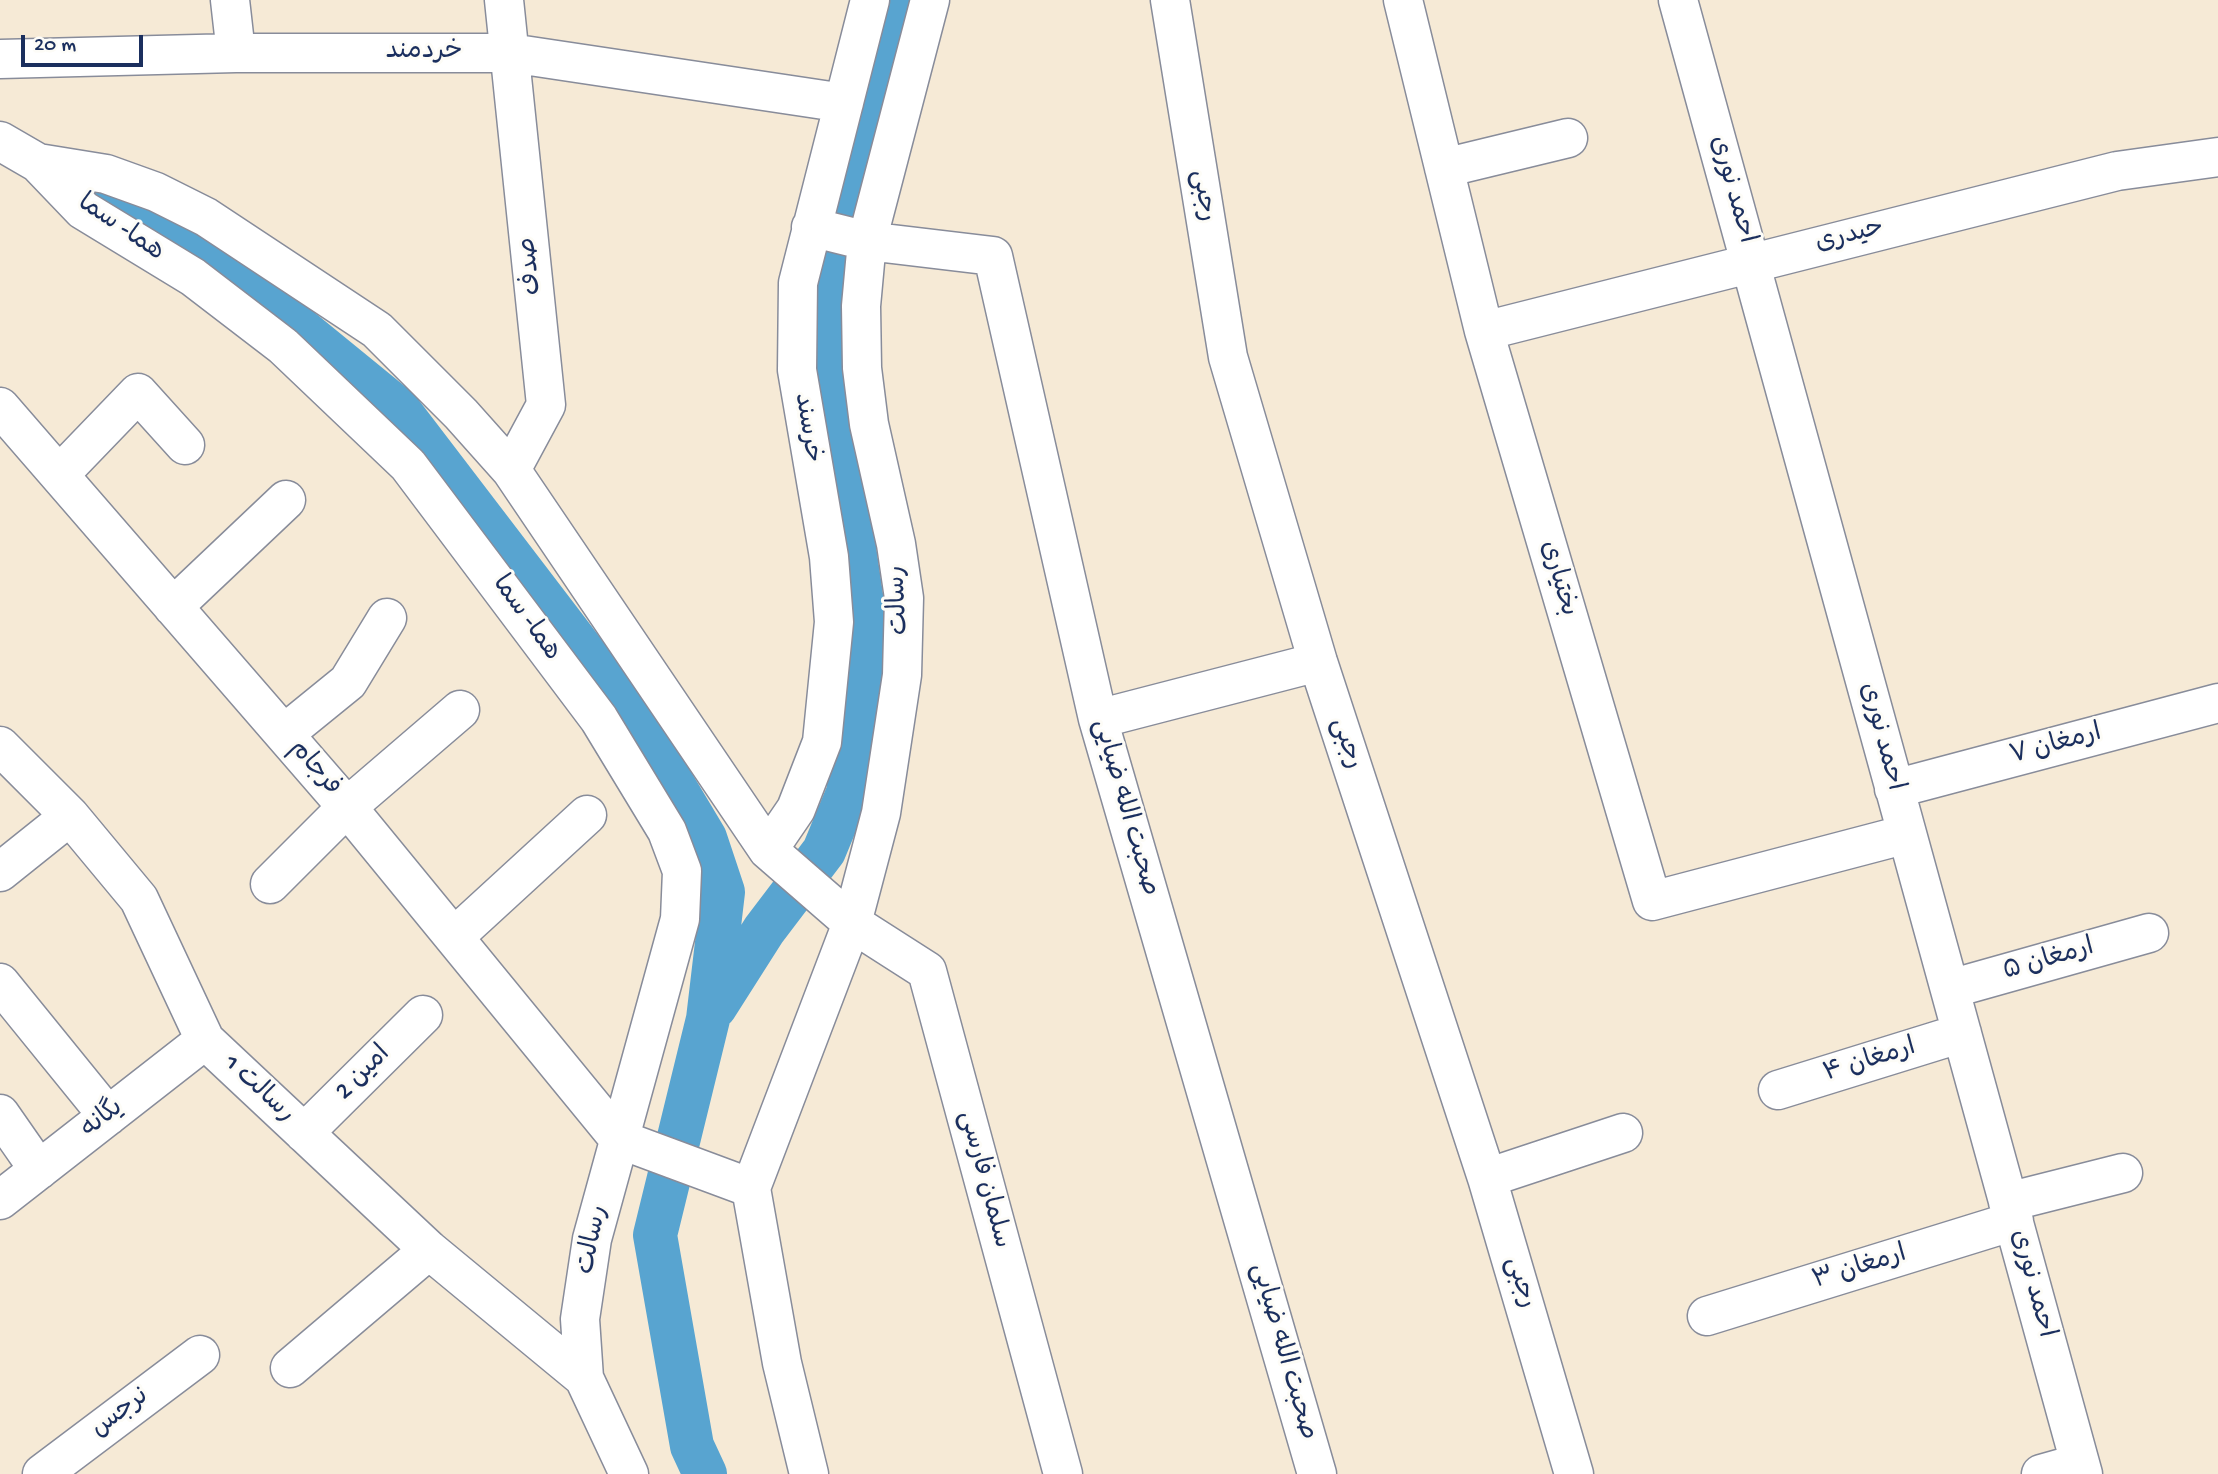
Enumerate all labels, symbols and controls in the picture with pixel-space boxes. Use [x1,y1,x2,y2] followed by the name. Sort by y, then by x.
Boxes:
[24,21,147,65] scale bar
[34,34,76,59] text: 20 m
[386,37,462,69] street label: خردمند
[1701,133,1761,247] street label: احمد نوری
[1183,168,1221,224] street label: رجبی
[71,189,169,269] street label: هما- سما
[1813,213,1887,261] street label: حیدری
[513,235,551,297] street label: صدف
[785,391,827,465] street label: خرسند
[1531,538,1583,620] street label: بختیاری
[883,564,917,636] street label: رسالت
[484,570,566,668] street label: هما- سما
[1851,680,1909,794] street label: احمد نوری
[1322,714,1368,774] street label: رجبی
[1084,716,1164,900] street label: صحبت الله ضیایی
[2007,719,2105,773] street label: ارمغان ۷
[281,735,347,803] street label: فرجام
[2000,933,2098,989] street label: ارمغان ۵
[1820,1033,1920,1091] street label: ارمغان ۴
[330,1040,398,1108] street label: امین 2
[216,1049,300,1131] street label: رسالت 1
[75,1094,131,1146] street label: یگانه
[950,1108,1016,1252] street label: سلمان فارسی
[571,1203,617,1277] street label: رسالت
[2002,1227,2060,1341] street label: احمد نوری
[1809,1240,1911,1298] street label: ارمغان ۳
[1496,1254,1542,1312] street label: رجبی
[1242,1260,1322,1444] street label: صحبت الله ضیایی
[86,1382,156,1446] street label: نرجس

